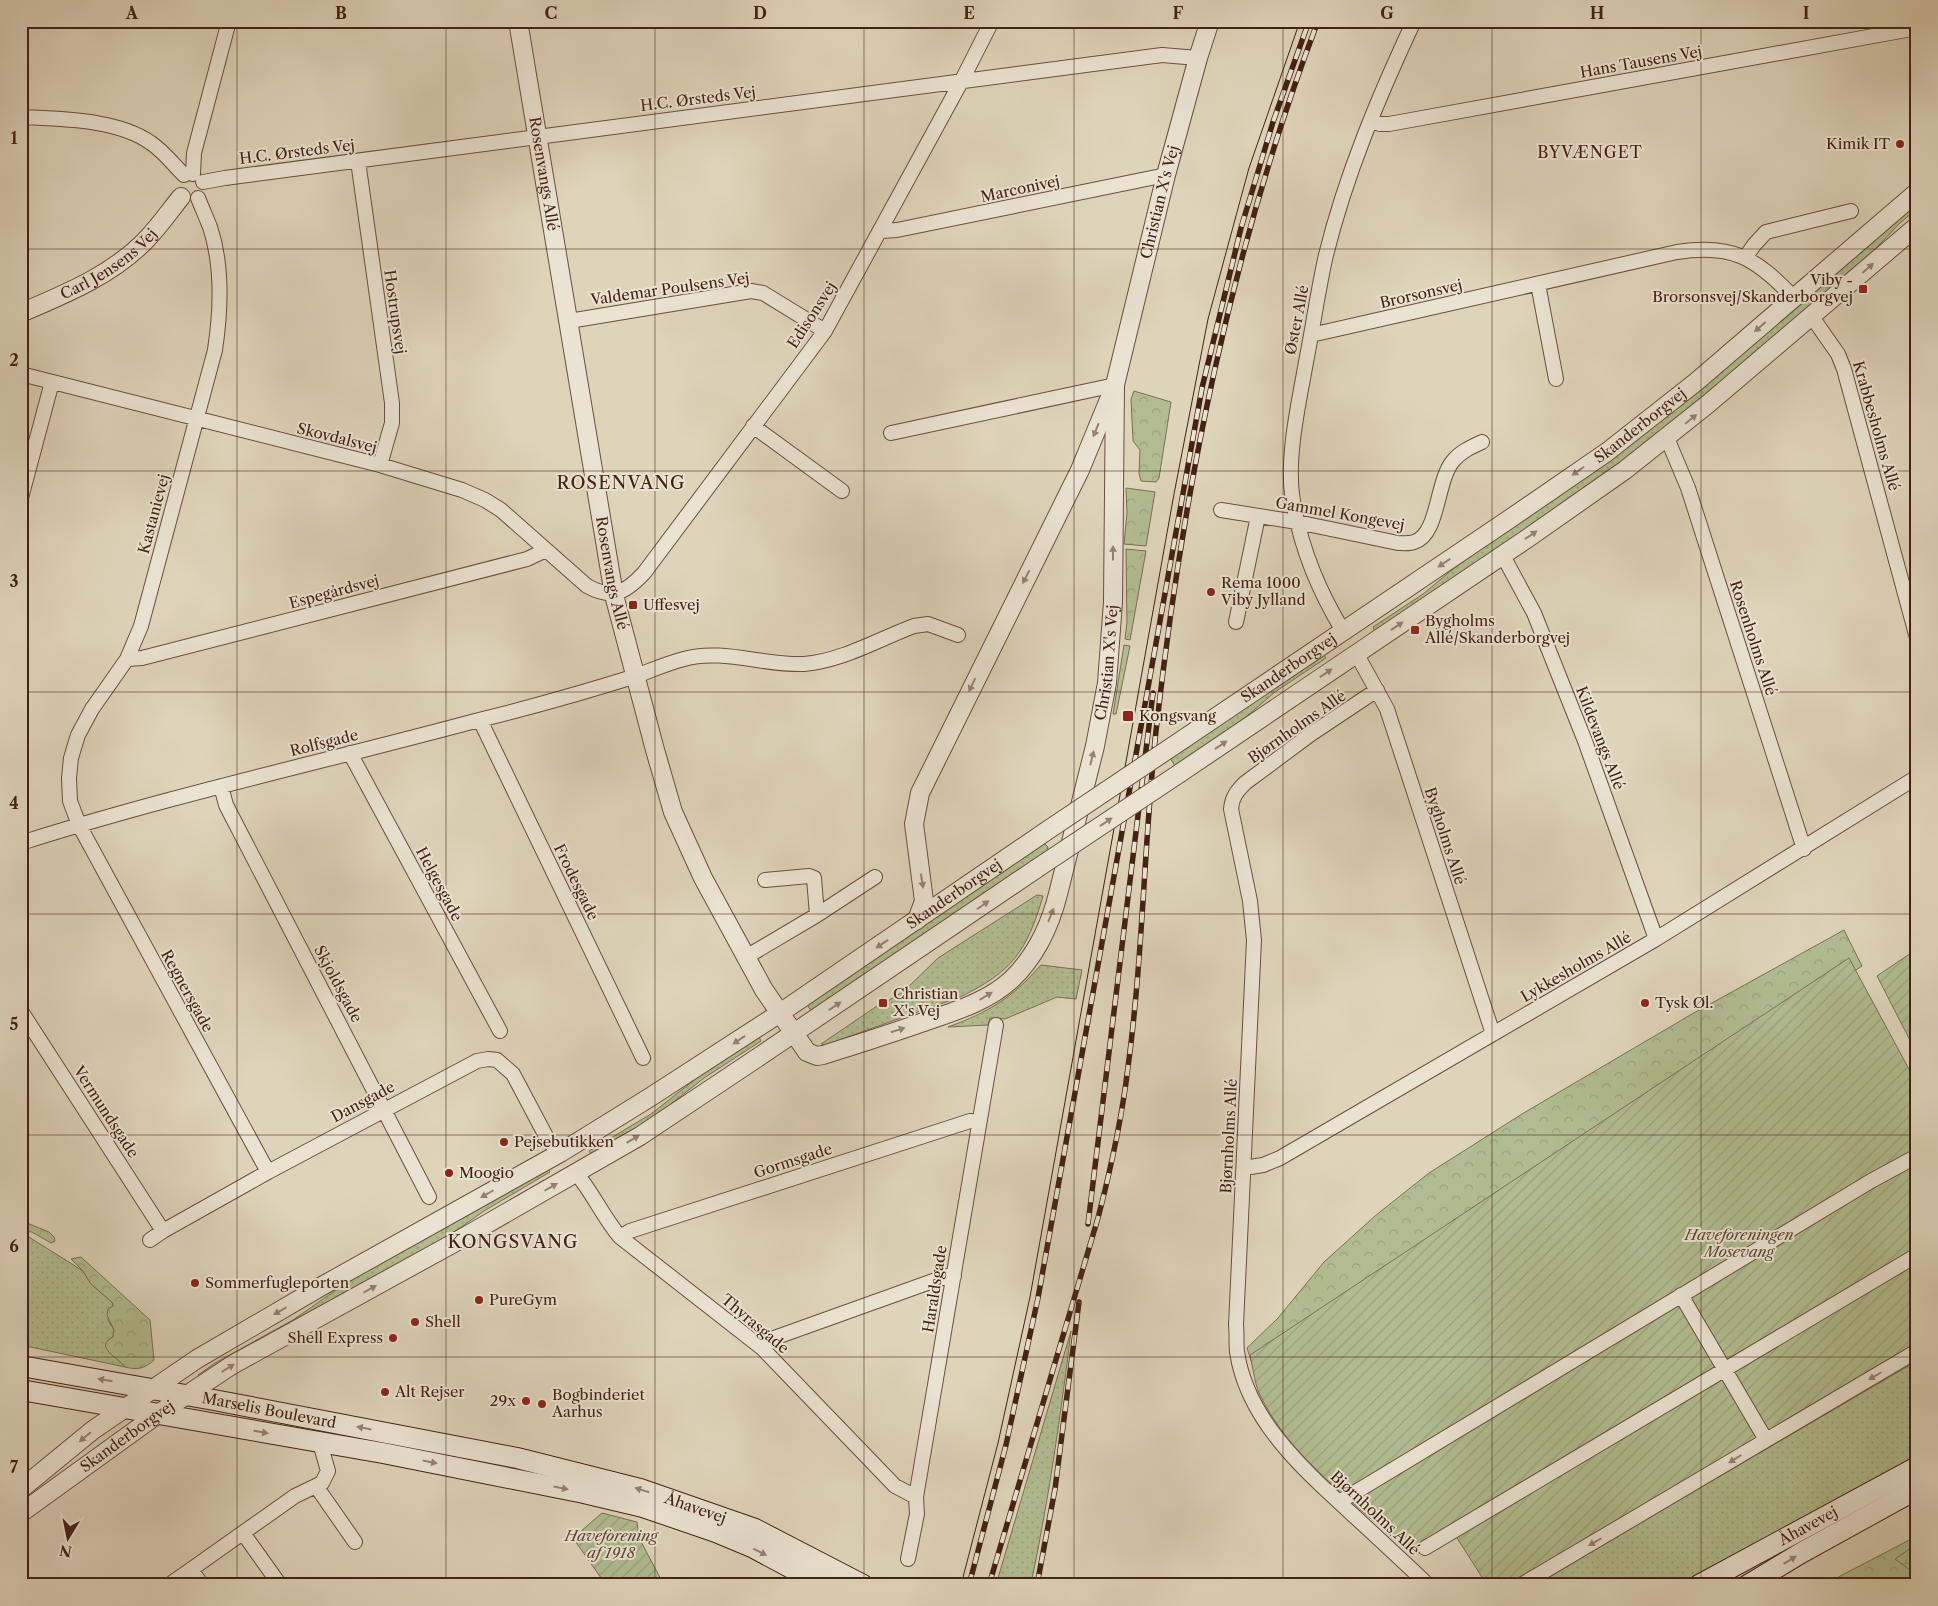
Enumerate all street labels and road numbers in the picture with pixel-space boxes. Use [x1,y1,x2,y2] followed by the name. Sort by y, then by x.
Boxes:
[1578,41,1703,82] street label: Hans Tausens Vej
[639,82,757,115] street label: H.C. Ørsteds Vej
[525,115,563,232] street label: Rosenvangs Allé
[238,135,356,168] street label: H.C. Ørsteds Vej
[1136,143,1183,261] street label: Christian X's Vej
[979,171,1061,206] street label: Marconivej
[57,224,161,303] street label: Carl Jensens Vej
[588,268,751,309] street label: Valdemar Poulsens Vej
[380,269,411,355] street label: Hostrupsvej
[1378,275,1464,312] street label: Brorsonsvej
[783,278,840,352] street label: Edisonsvej
[1280,284,1313,356] street label: Øster Allé
[1849,359,1904,493] street label: Krabbesholms Allé
[1590,384,1690,467] street label: Skanderborgvej
[295,418,379,457] street label: Skovdalsvej
[134,472,173,556] street label: Kastanievej
[1274,493,1406,534] street label: Gammel Kongevej
[592,515,633,632] street label: Rosenvangs Allé
[287,570,381,613] street label: Espegårdsvej
[1726,578,1781,698] street label: Rosenholms Allé
[1090,604,1122,722] street label: Christian X's Vej
[1237,629,1340,707] street label: Skanderborgvej
[1572,683,1629,792] street label: Kildevangs Allé
[1244,686,1349,767] street label: Bjørnholms Allé
[288,725,360,760] street label: Rolfsgade
[1421,785,1470,887] street label: Bygholms Allé
[550,841,603,923] street label: Frodesgade
[412,843,467,924] street label: Helgesgade
[902,854,1005,933] street label: Skanderborgvej
[1517,927,1634,1006] street label: Lykkesholms Allé
[310,942,367,1026] street label: Skjoldsgade
[157,946,218,1035] street label: Regnersgade
[69,1061,143,1161] street label: Vermundsgade
[328,1077,398,1126] street label: Dansgade
[1216,1078,1241,1194] street label: Bjørnholms Allé
[751,1139,834,1182] street label: Gormsgade
[918,1244,951,1334] street label: Haraldsgade
[718,1290,793,1357] street label: Thyrasgade
[201,1388,338,1432] street label: Marselis Boulevard
[76,1396,178,1476] street label: Skanderborgvej
[1327,1466,1424,1559] street label: Bjørnholms Allé
[661,1488,729,1527] street label: Åhavevej
[1774,1502,1841,1550] street label: Åhavevej

